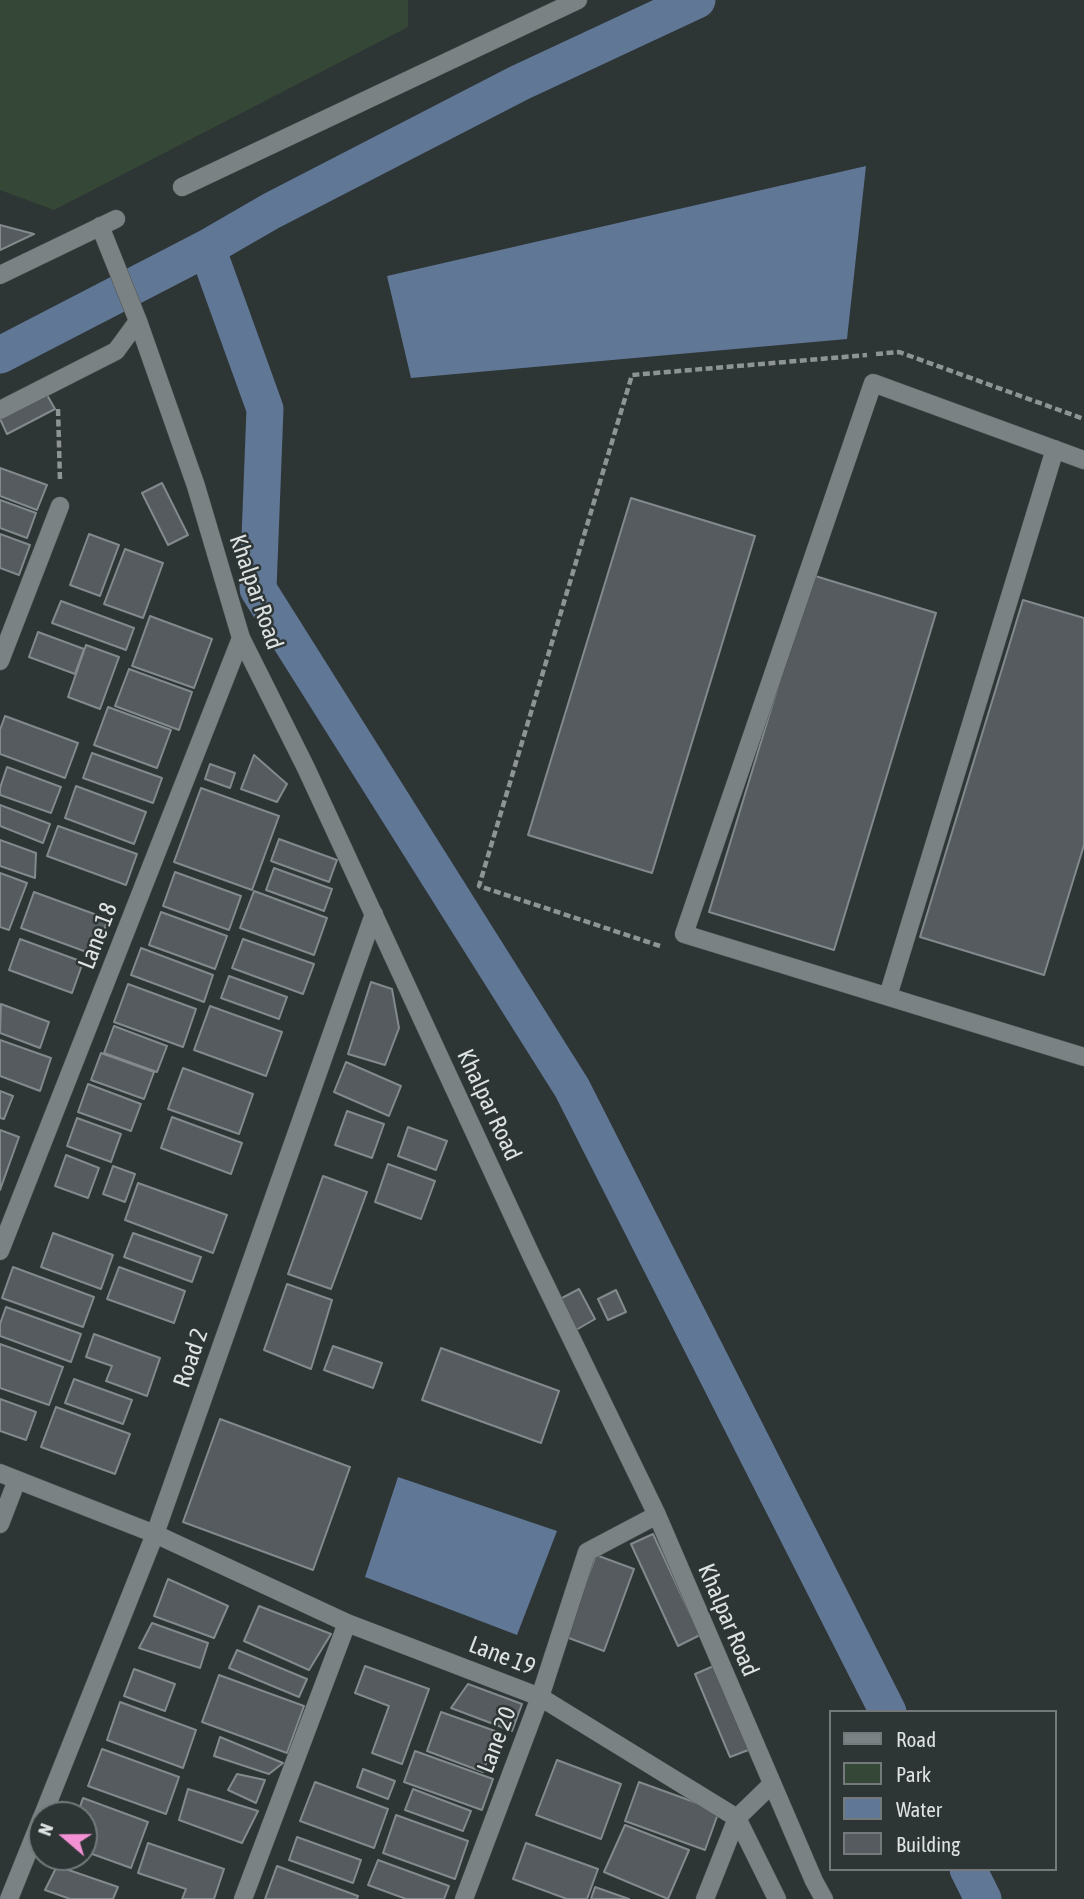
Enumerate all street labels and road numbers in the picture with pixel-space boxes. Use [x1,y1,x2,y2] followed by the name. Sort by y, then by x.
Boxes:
[223,531,289,653] street label: Khalpar Road
[72,899,124,973] street label: Lane 18
[451,1045,527,1165] street label: Khalpar Road
[168,1325,214,1391] street label: Road 2
[691,1559,765,1681] street label: Khalpar Road
[465,1630,539,1682] street label: Lane 19
[471,1703,523,1777] street label: Lane 20

